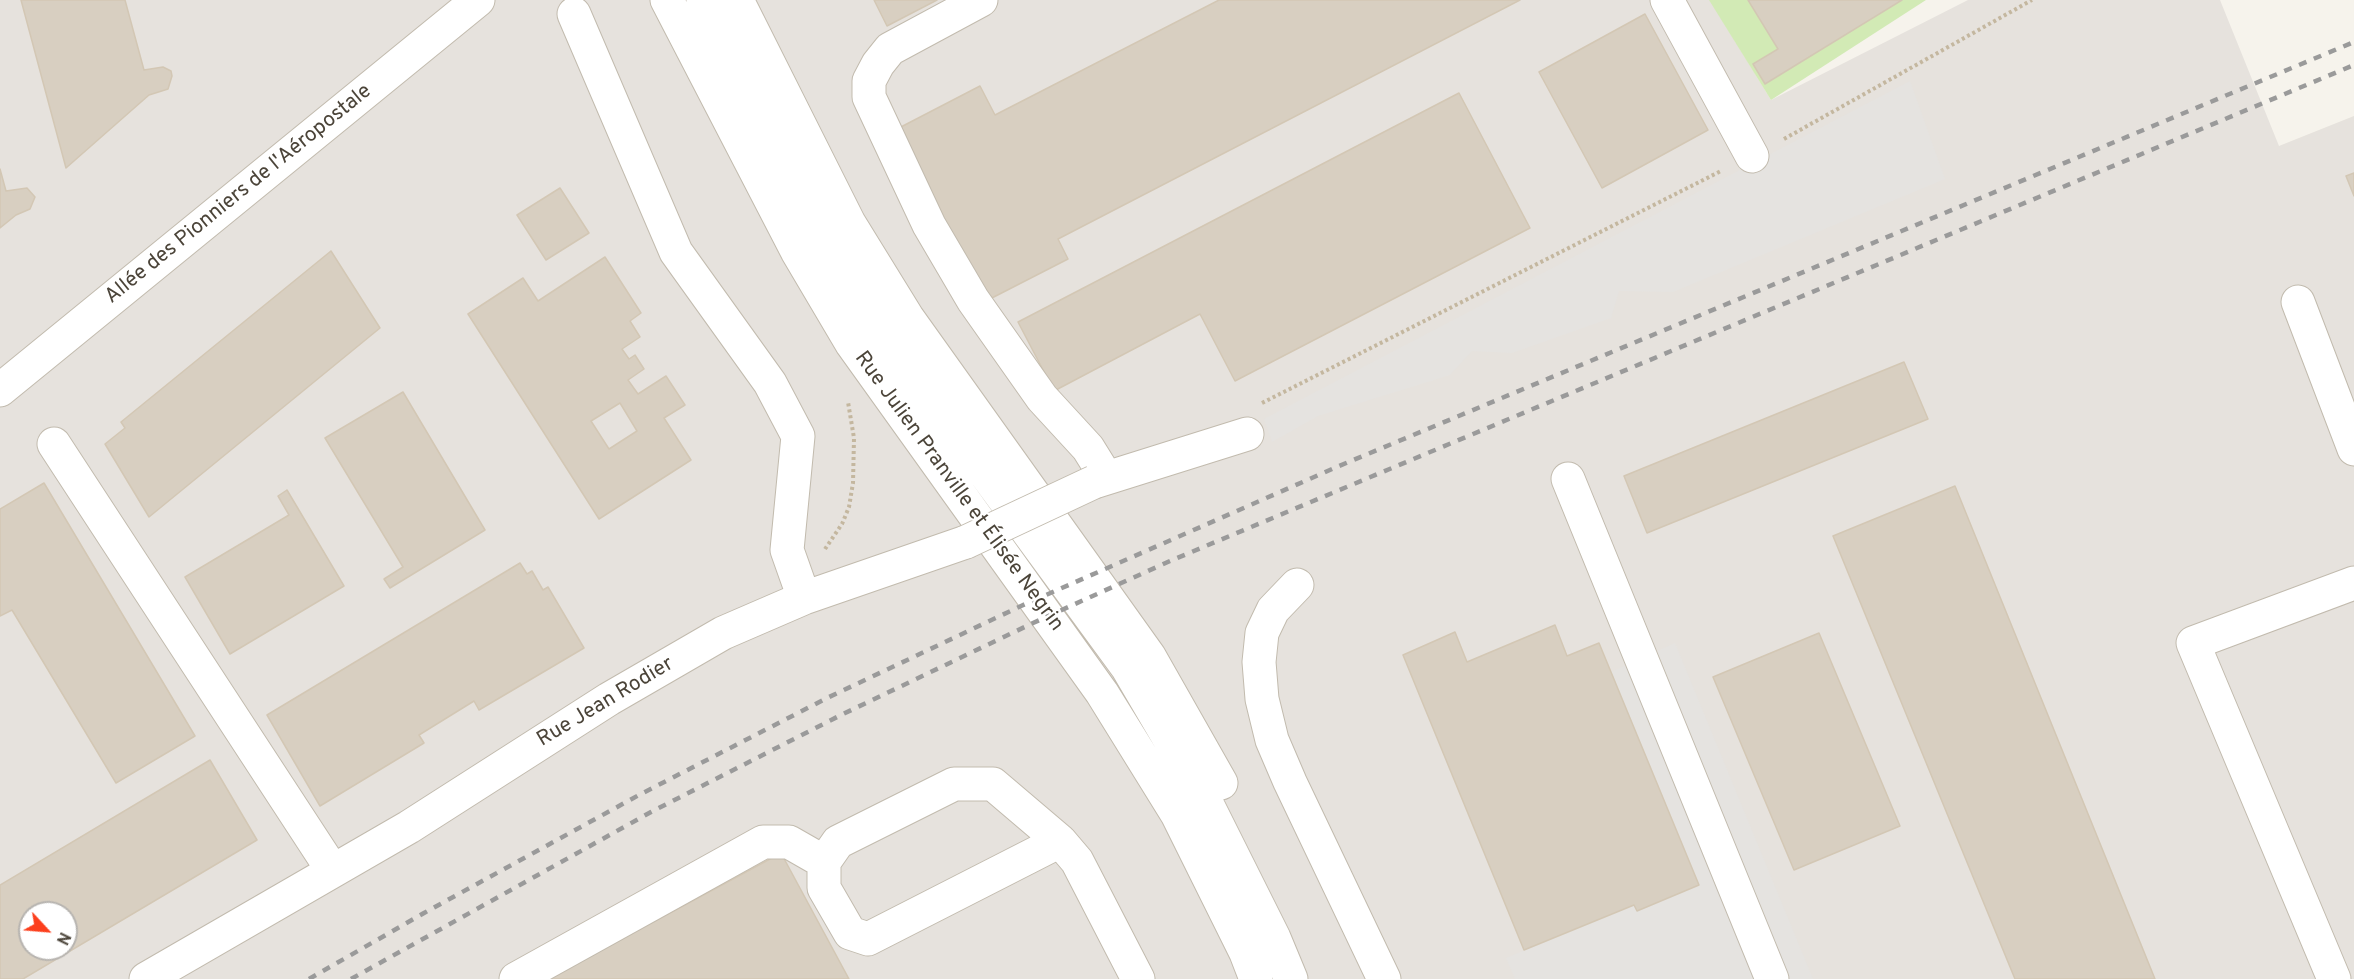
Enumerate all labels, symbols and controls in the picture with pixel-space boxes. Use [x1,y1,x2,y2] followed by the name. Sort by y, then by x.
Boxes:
[101,80,377,310] street label: Allée des Pionniers de l'Aéropostale
[848,347,1068,637] street label: Rue Julien Pranville et Élisée Negrin
[533,652,679,754] street label: Rue Jean Rodier
[18,901,78,961] north arrow
[51,928,74,948] text: N

